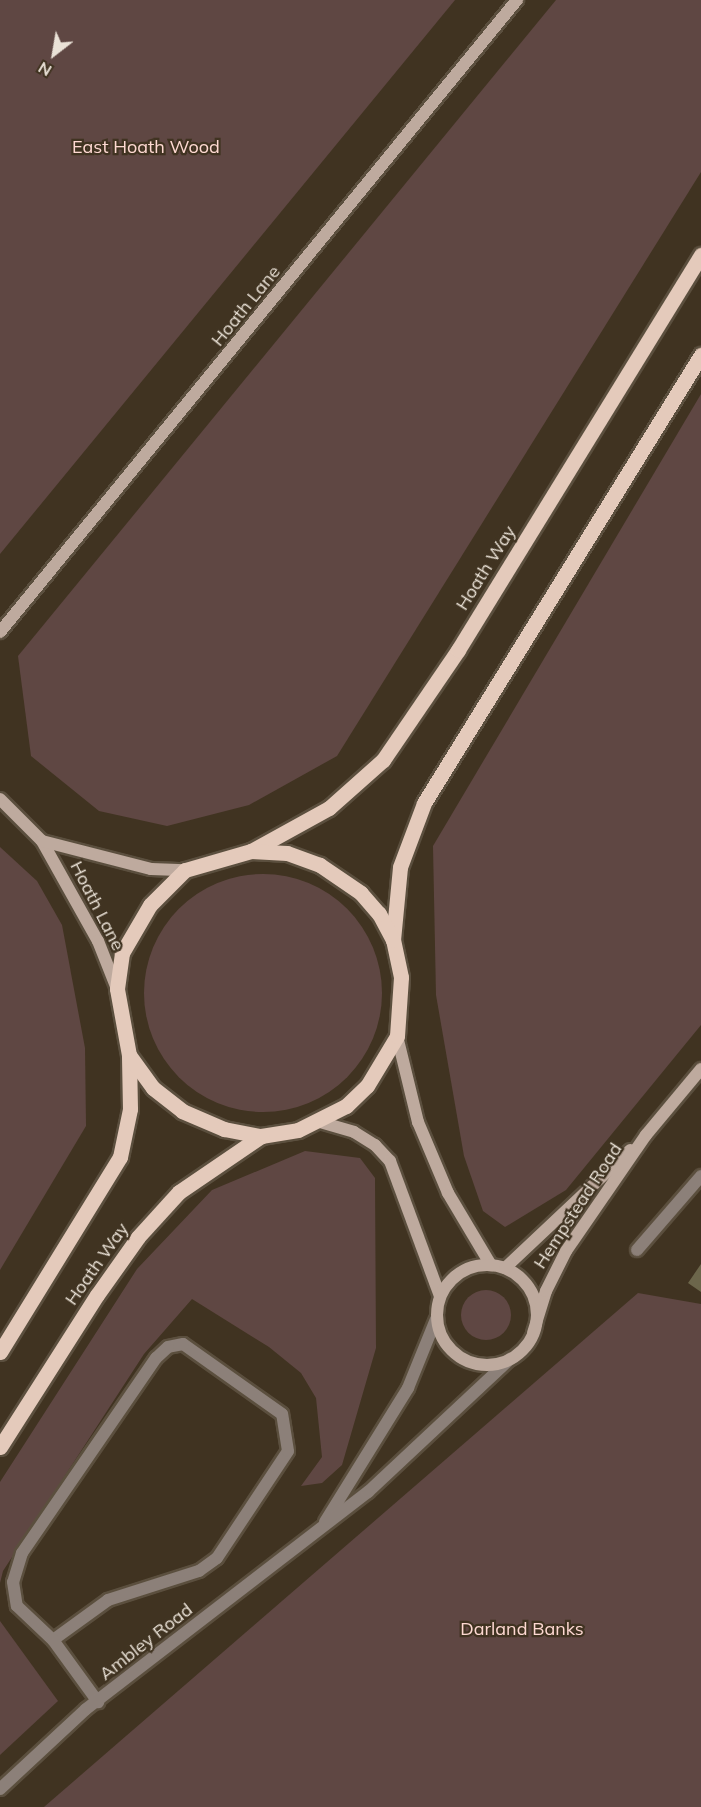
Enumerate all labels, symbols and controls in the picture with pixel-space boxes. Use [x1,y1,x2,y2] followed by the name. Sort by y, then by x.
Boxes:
[24,24,84,84] north arrow
[34,58,55,81] text: N
[72,136,220,158] park label: East Hoath Wood
[207,261,285,351] street label: Hoath Lane
[451,522,521,614] street label: Hoath Way
[65,858,129,954] street label: Hoath Lane
[529,1139,627,1273] street label: Hempstead Road
[61,1219,133,1309] street label: Hoath Way
[95,1599,197,1685] street label: Ambley Road
[460,1618,584,1640] park label: Darland Banks

